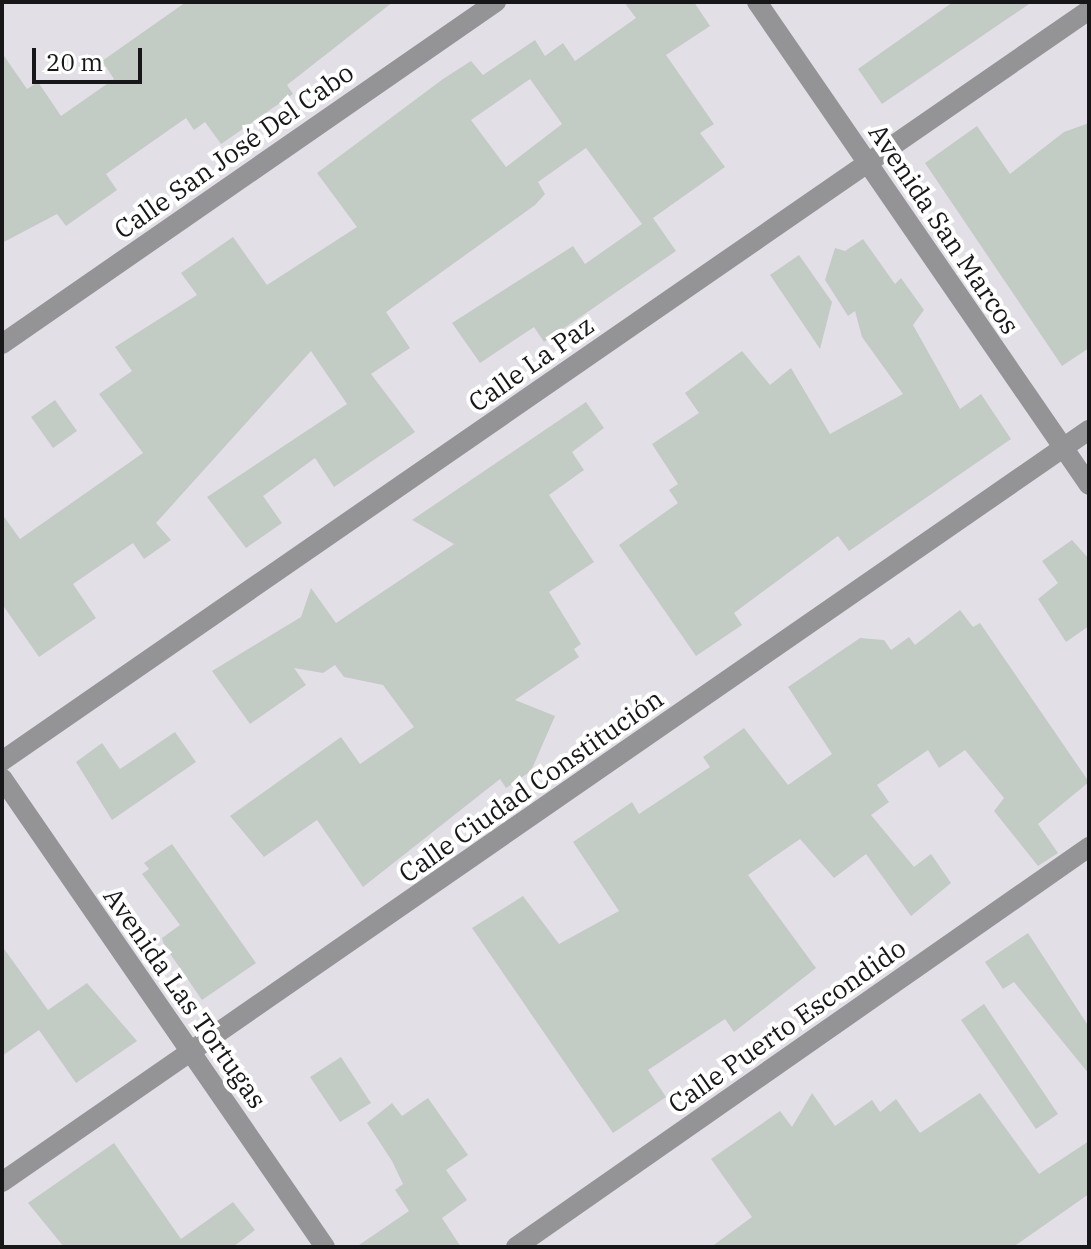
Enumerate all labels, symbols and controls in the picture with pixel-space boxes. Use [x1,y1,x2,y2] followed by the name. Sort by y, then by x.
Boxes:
[36,32,146,82] scale bar
[46,46,103,78] text: 20 m
[108,57,360,245] street label: Calle San José Del Cabo
[862,118,1026,340] street label: Avenida San Marcos
[463,310,599,418] street label: Calle La Paz
[393,683,669,889] street label: Calle Ciudad Constitución
[97,882,273,1114] street label: Avenida Las Tortugas
[662,932,912,1120] street label: Calle Puerto Escondido

